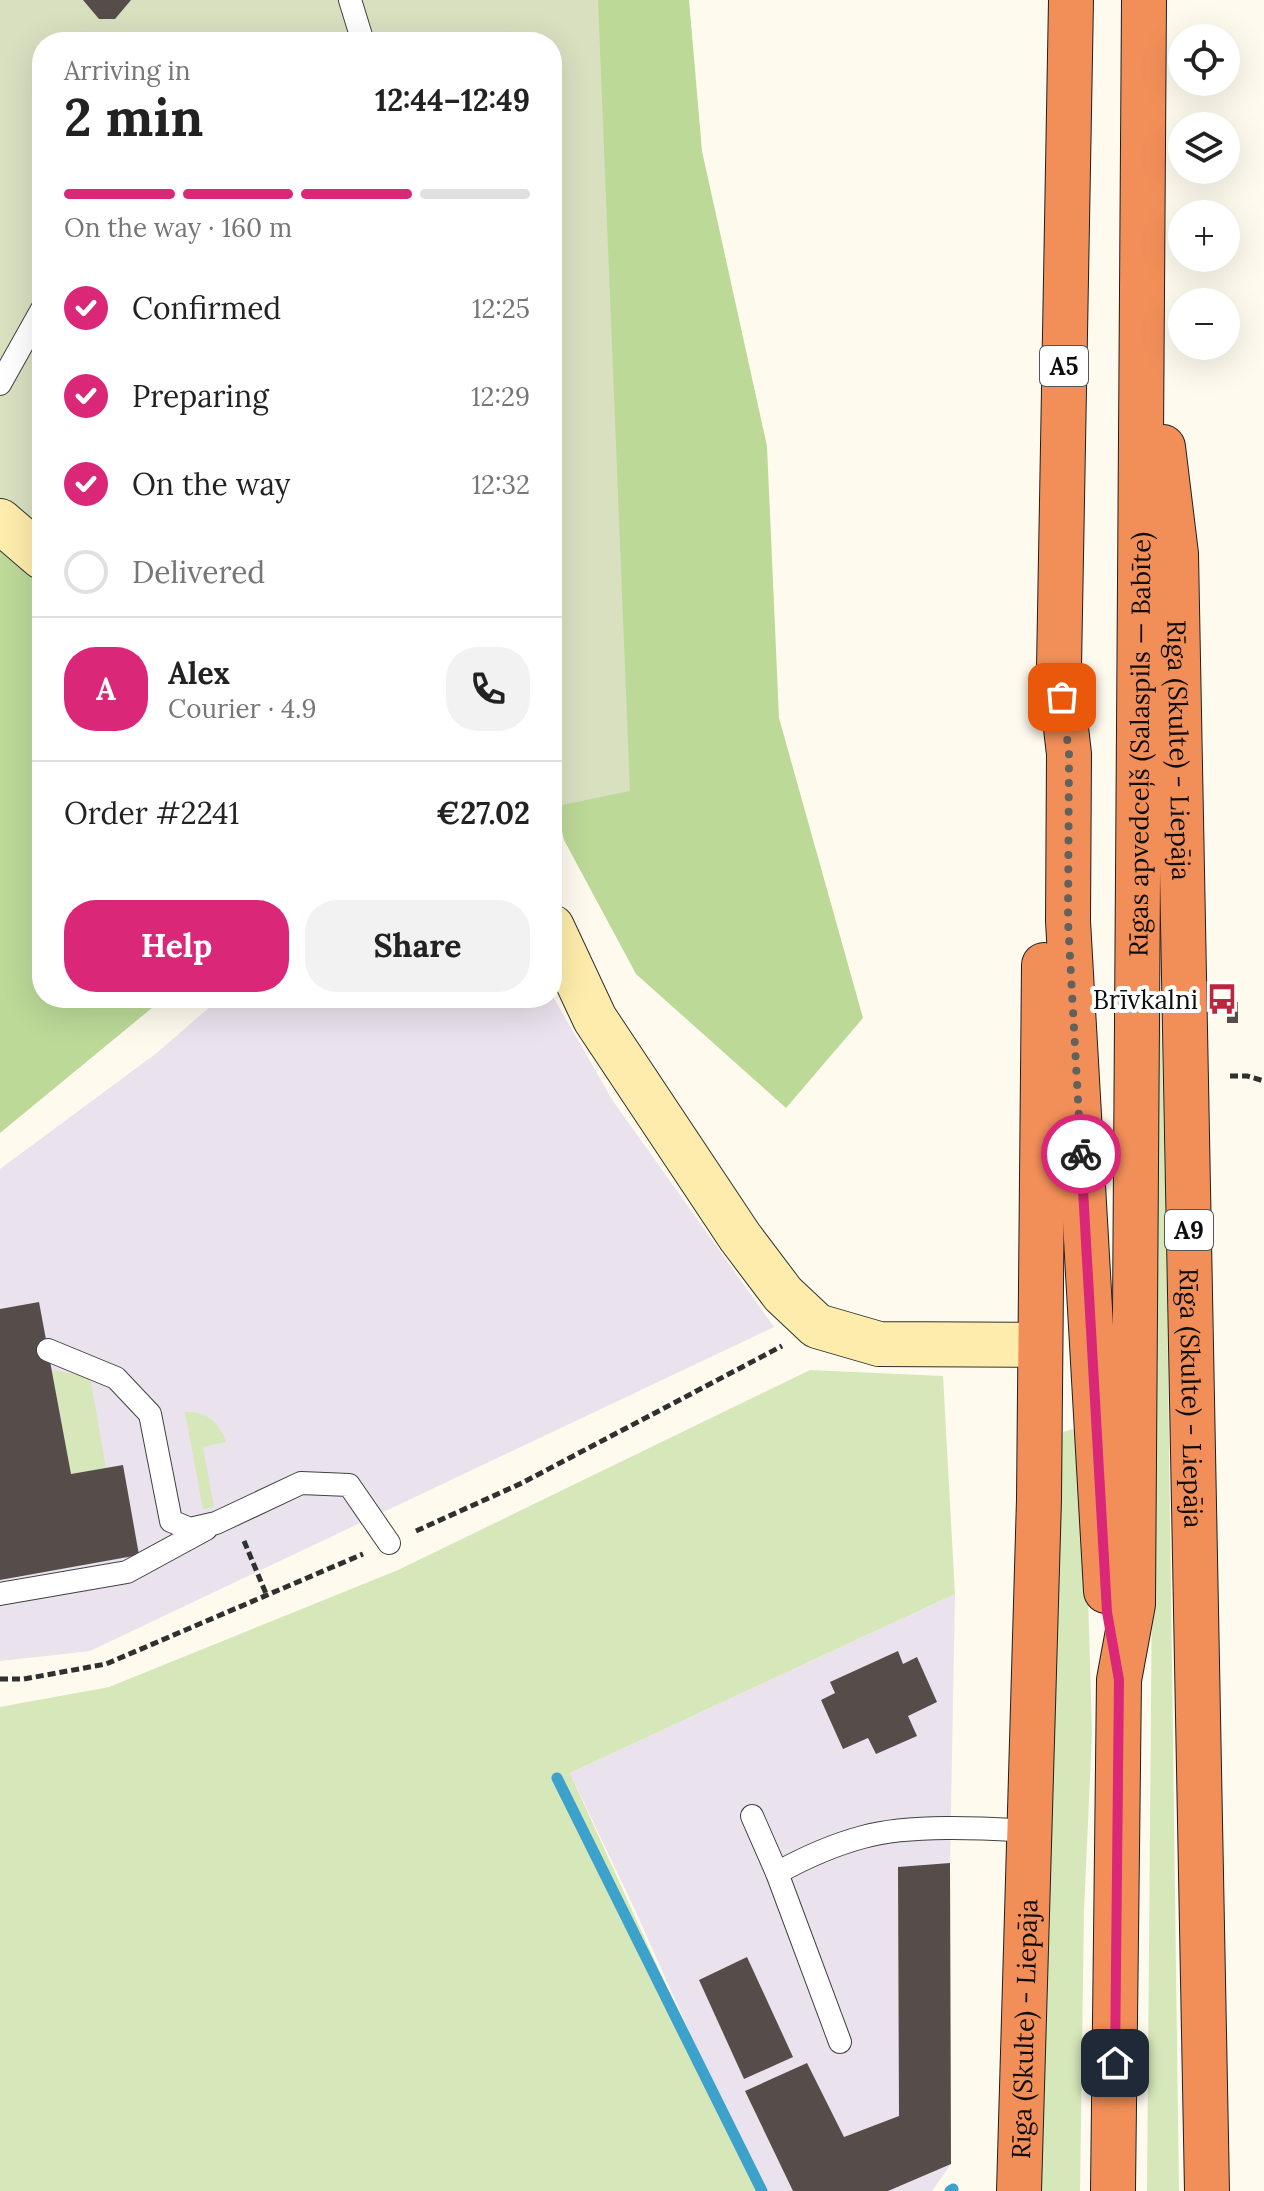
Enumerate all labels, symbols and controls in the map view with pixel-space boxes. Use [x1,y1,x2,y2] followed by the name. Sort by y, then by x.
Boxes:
[1168,24,1240,360] map controls
[1168,24,1240,96] button: locate
[64,54,191,87] text: Arriving in
[375,81,530,119] text: 12:44–12:49
[64,84,203,150] text: 2 min
[1168,112,1240,184] button: layers
[1168,200,1240,272] button: +
[64,211,292,244] text: On the way · 160 m
[64,286,108,330] icon: check
[1168,288,1240,360] button: −
[132,289,281,327] text: Confirmed
[472,292,530,325] text: 12:25
[1040,346,1088,386] road number: A5
[64,374,108,418] icon: check
[132,377,269,415] text: Preparing
[471,380,530,413] text: 12:29
[64,462,108,506] icon: check
[132,465,290,503] text: On the way
[472,468,530,501] text: 12:32
[1121,532,1158,957] street label: Rīgas apvedceļš (Salaspils — Babīte)
[132,553,265,591] text: Delivered
[1161,620,1199,881] street label: Rīga (Skulte) - Liepāja
[446,647,530,731] button: phone
[168,654,230,692] text: Alex
[1028,663,1096,731] pin
[96,670,116,708] text: A
[1040,675,1084,719] icon: bag
[168,692,317,725] text: Courier · 4.9
[64,794,239,832] text: Order #2241
[436,794,530,832] text: €27.02
[64,900,289,992] button: Help
[305,900,530,992] button: Share
[1205,982,1239,1016] bus stop icon: Brīvkalni
[1093,983,1198,1016] place label: Brīvkalni
[1041,1114,1121,1194] courier
[1059,1132,1103,1176] icon: bike
[1165,1210,1213,1250] road number: A9
[1173,1267,1211,1529] street label: Rīga (Skulte) - Liepāja
[1003,1898,1044,2160] street label: Rīga (Skulte) - Liepāja
[1081,2029,1149,2097] pin
[1093,2041,1137,2085] icon: home

